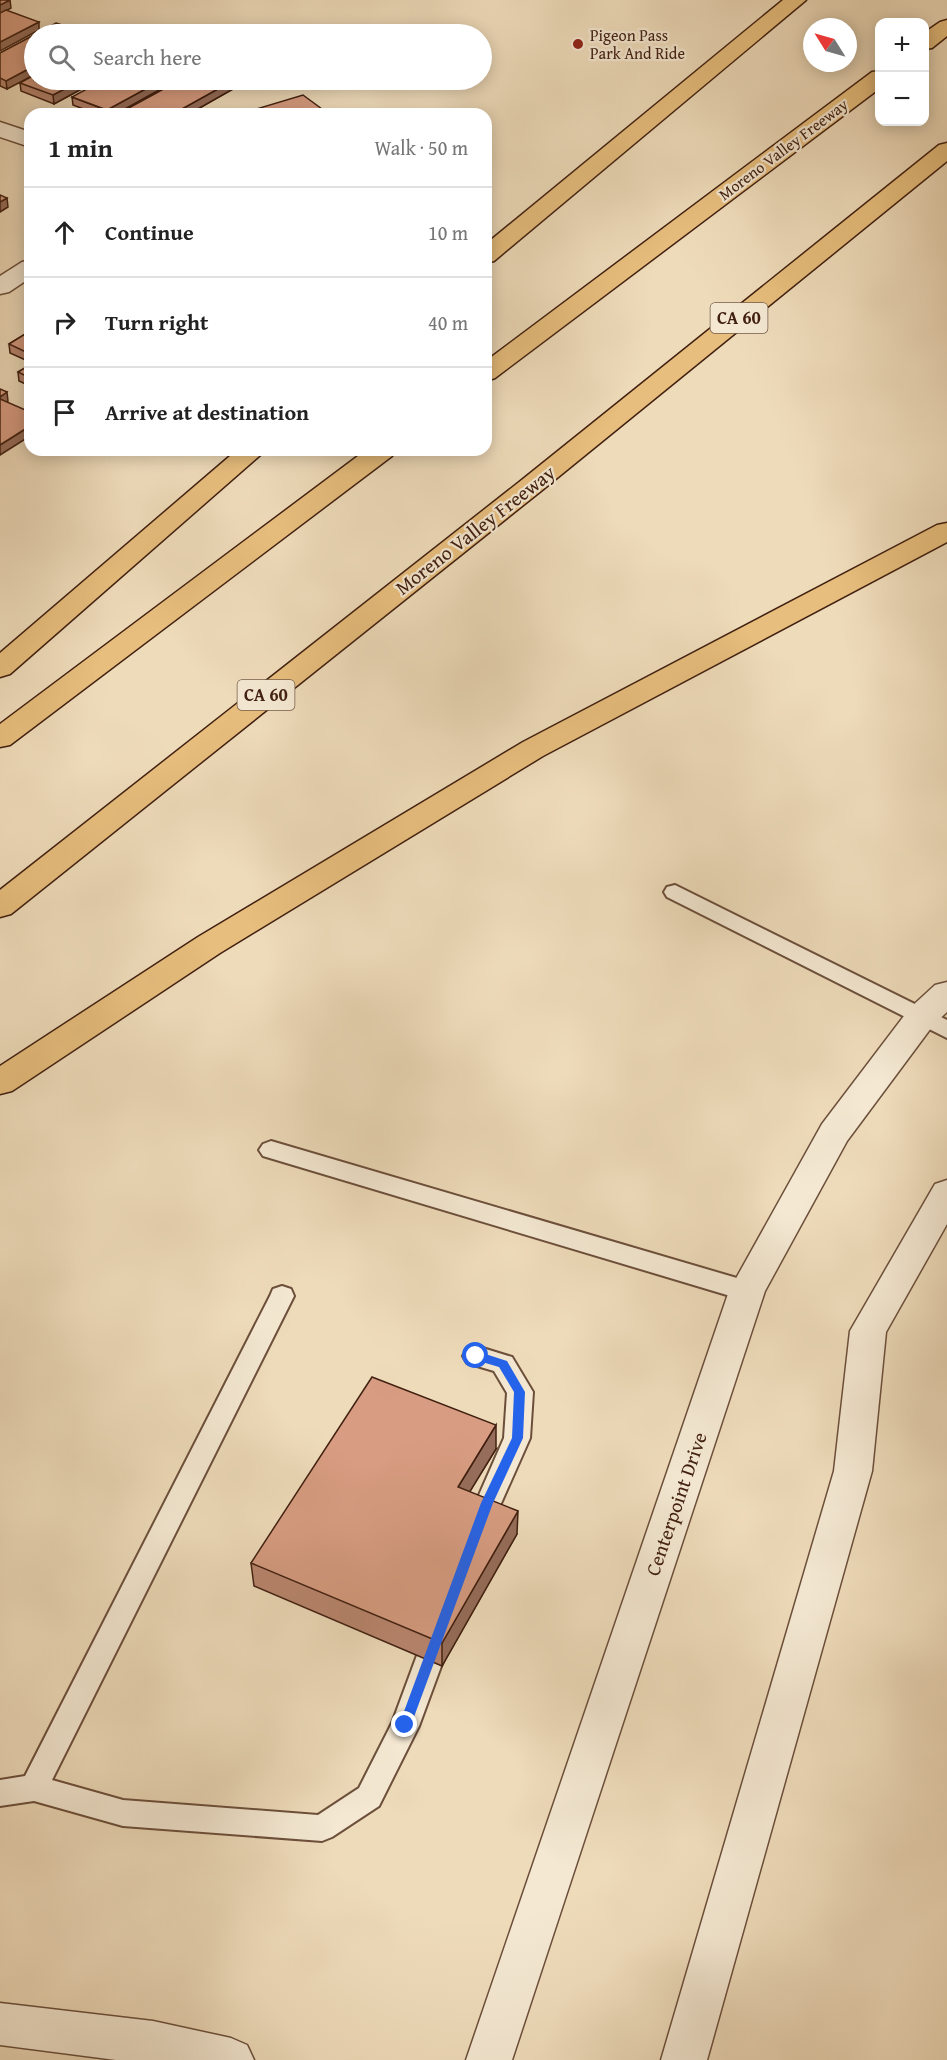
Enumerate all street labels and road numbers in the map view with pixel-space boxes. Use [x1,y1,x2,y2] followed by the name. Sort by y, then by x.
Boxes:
[713,92,853,206] street label: Moreno Valley Freeway
[710,303,768,333] road number: CA 60
[389,458,561,601] street label: Moreno Valley Freeway
[238,680,294,710] road number: CA 60
[637,1428,714,1580] street label: Centerpoint Drive

